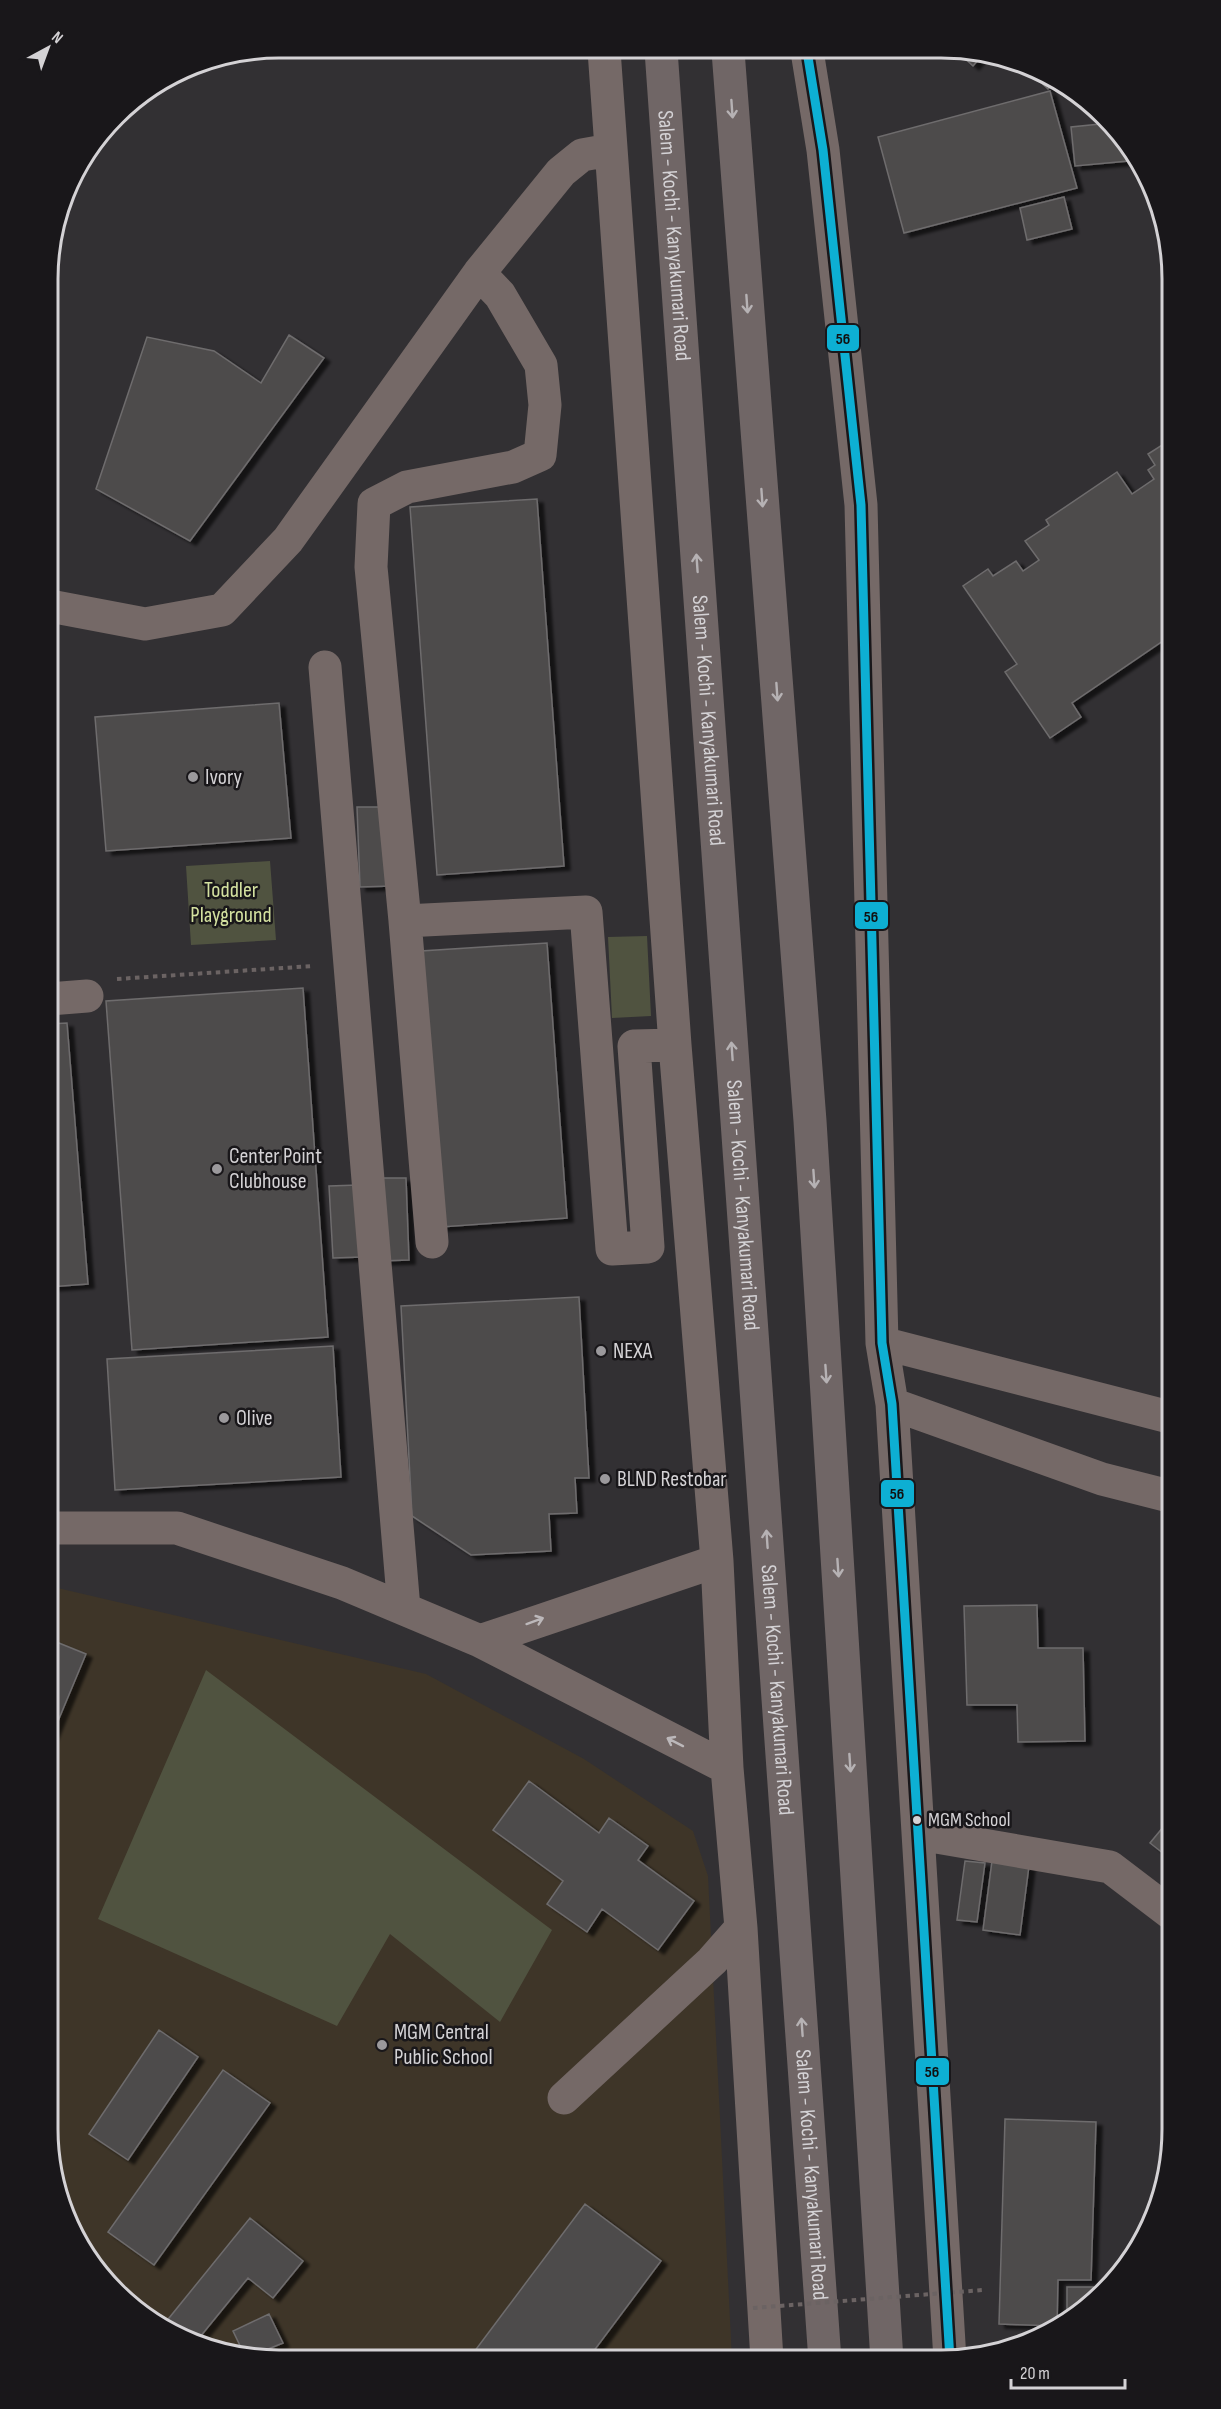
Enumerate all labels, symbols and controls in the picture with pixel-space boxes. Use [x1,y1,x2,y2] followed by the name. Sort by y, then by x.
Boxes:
[18,18,78,78] north arrow
[47,28,66,48] text: N
[727,99,738,119] one-way arrow
[652,109,697,362] street label: Salem - Kochi - Kanyakumari Road
[742,293,753,313] one-way arrow
[826,324,860,352] line badge: 56
[836,330,850,349] text: 56
[757,487,768,507] one-way arrow
[692,554,703,574] one-way arrow
[686,594,731,847] street label: Salem - Kochi - Kanyakumari Road
[772,682,783,702] one-way arrow
[205,764,242,791] place label: Ivory
[186,770,200,784] marker: Ivory
[190,877,272,929] park label: Toddler Playground
[854,901,889,930] line badge: 56
[864,908,878,927] text: 56
[726,1042,737,1062] one-way arrow
[721,1079,765,1331] street label: Salem - Kochi - Kanyakumari Road
[229,1143,322,1195] place label: Center Point Clubhouse
[210,1162,224,1176] marker: Center Point Clubhouse
[808,1169,819,1189] one-way arrow
[613,1338,653,1365] place label: NEXA
[594,1344,608,1358] marker: NEXA
[820,1363,831,1383] one-way arrow
[236,1405,273,1432] place label: Olive
[217,1411,231,1425] marker: Olive
[617,1466,727,1493] place label: BLND Restobar
[598,1472,612,1486] marker: BLND Restobar
[880,1479,915,1508] line badge: 56
[890,1485,904,1504] text: 56
[761,1530,772,1549] one-way arrow
[833,1558,844,1578] one-way arrow
[755,1564,800,1816] street label: Salem - Kochi - Kanyakumari Road
[525,1614,544,1625] one-way arrow
[666,1736,684,1747] one-way arrow
[845,1752,856,1772] one-way arrow
[928,1808,1010,1832] place label: MGM School
[911,1814,923,1826] marker: MGM School
[796,2017,807,2037] one-way arrow
[394,2019,493,2071] place label: MGM Central Public School
[375,2038,389,2052] marker: MGM Central Public School
[789,2048,834,2301] street label: Salem - Kochi - Kanyakumari Road
[915,2057,950,2086] line badge: 56
[925,2063,939,2082] text: 56
[1011,2352,1125,2390] scale bar
[1020,2363,1050,2384] text: 20 m

